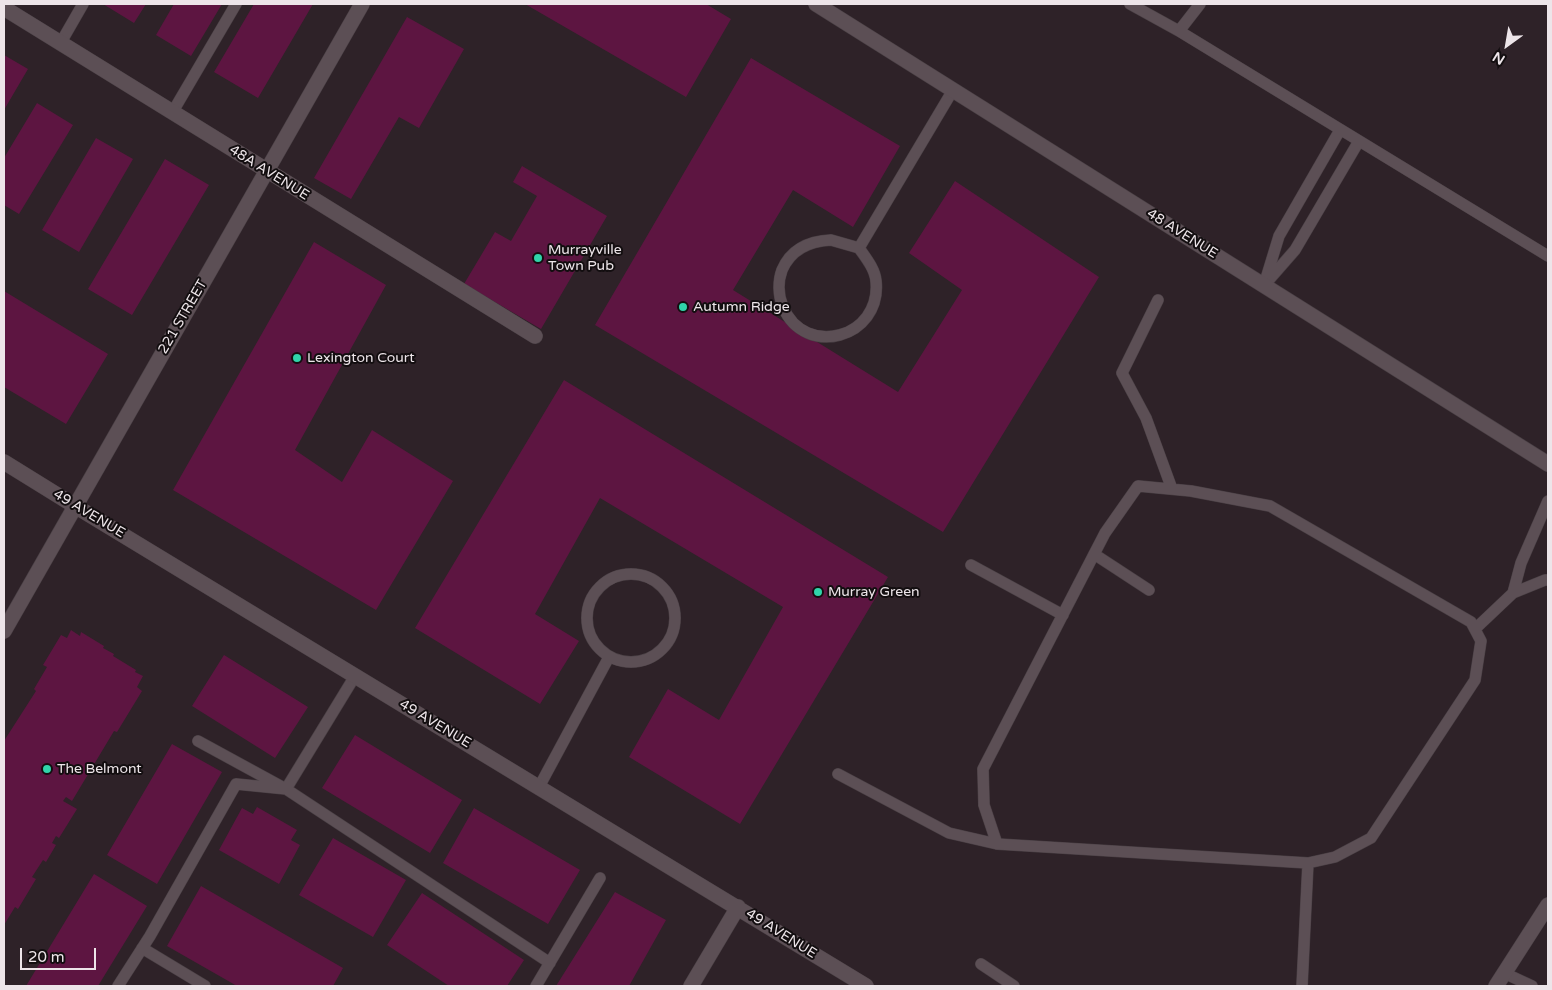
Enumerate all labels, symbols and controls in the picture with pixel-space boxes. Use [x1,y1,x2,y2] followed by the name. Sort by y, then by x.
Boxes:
[1482,20,1532,70] north arrow
[1490,48,1508,68] text: N
[226,142,312,204] street label: 48A AVENUE
[1143,206,1221,262] street label: 48 AVENUE
[548,242,622,274] place label: Murrayville Town Pub
[532,252,544,264] marker: Murrayville Town Pub
[155,277,211,357] street label: 221 STREET
[693,299,790,315] place label: Autumn Ridge
[677,301,689,313] marker: Autumn Ridge
[307,350,415,366] place label: Lexington Court
[291,352,303,364] marker: Lexington Court
[50,486,128,542] street label: 49 AVENUE
[828,584,920,600] place label: Murray Green
[812,586,824,598] marker: Murray Green
[396,696,474,752] street label: 49 AVENUE
[57,761,142,777] place label: The Belmont
[41,763,53,775] marker: The Belmont
[742,906,820,962] street label: 49 AVENUE
[22,938,99,970] scale bar
[28,948,65,966] text: 20 m

